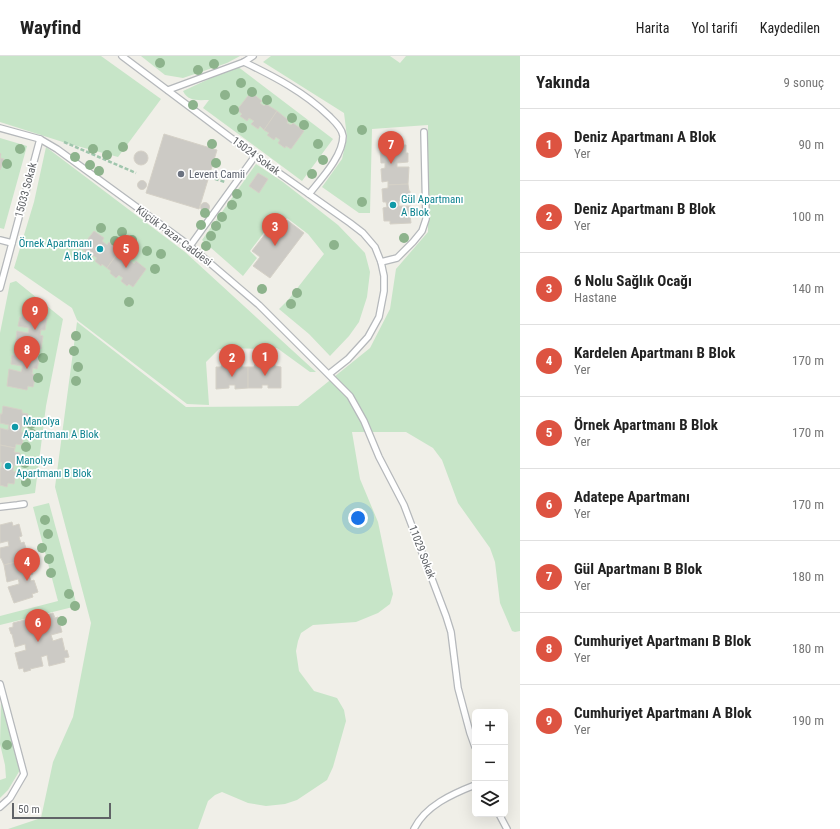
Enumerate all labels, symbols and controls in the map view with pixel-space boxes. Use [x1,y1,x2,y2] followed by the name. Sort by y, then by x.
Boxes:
[20,16,81,39] text: Wayfind
[636,20,669,36] text: Harita
[691,20,738,36] text: Yol tarifi
[760,20,820,36] text: Kaydedilen
[536,72,590,92] text: Yakında
[784,75,824,90] text: 9 sonuç
[574,128,716,146] text: Deniz Apartmanı A Blok
[378,131,404,164] pin: 7
[229,134,283,178] street label: 15024 Sokak
[546,137,552,152] text: 1
[798,137,824,152] text: 90 m
[574,146,590,161] text: Yer
[12,161,40,219] street label: 15033 Sokak
[189,168,245,181] place label: Levent Camii
[176,169,186,179] marker: Levent Camii
[401,193,463,219] place label: Gül Apartmanı A Blok
[388,200,398,210] marker: Gül Apartmanı A Blok
[574,200,716,218] text: Deniz Apartmanı B Blok
[134,203,214,269] street label: Küçük Pazar Caddesi
[546,209,552,224] text: 2
[792,209,824,224] text: 100 m
[262,213,288,246] pin: 3
[574,218,590,233] text: Yer
[113,235,139,268] pin: 5
[19,237,92,263] place label: Örnek Apartmanı A Blok
[95,244,105,254] marker: Örnek Apartmanı A Blok
[574,272,692,290] text: 6 Nolu Sağlık Ocağı
[546,281,552,296] text: 3
[792,281,824,296] text: 140 m
[574,290,617,305] text: Hastane
[22,297,48,330] pin: 9
[14,336,40,369] pin: 8
[252,343,278,376] pin: 1
[219,344,245,377] pin: 2
[574,344,735,362] text: Kardelen Apartmanı B Blok
[546,353,552,368] text: 4
[792,353,824,368] text: 170 m
[574,362,590,377] text: Yer
[23,415,99,441] place label: Manolya Apartmanı A Blok
[574,416,718,434] text: Örnek Apartmanı B Blok
[10,422,20,432] marker: Manolya Apartmanı A Blok
[546,425,552,440] text: 5
[792,425,824,440] text: 170 m
[574,434,590,449] text: Yer
[16,454,91,480] place label: Manolya Apartmanı B Blok
[3,461,13,471] marker: Manolya Apartmanı B Blok
[574,488,690,506] text: Adatepe Apartmanı
[546,497,552,512] text: 6
[792,497,824,512] text: 170 m
[574,506,590,521] text: Yer
[348,508,368,528] your location
[406,523,438,581] street label: 11029 Sokak
[14,548,40,581] pin: 4
[574,560,702,578] text: Gül Apartmanı B Blok
[546,569,552,584] text: 7
[792,569,824,584] text: 180 m
[574,578,590,593] text: Yer
[25,609,51,642] pin: 6
[574,632,751,650] text: Cumhuriyet Apartmanı B Blok
[546,641,552,656] text: 8
[792,641,824,656] text: 180 m
[574,650,590,665] text: Yer
[574,704,752,722] text: Cumhuriyet Apartmanı A Blok
[472,709,508,817] map controls
[472,709,508,745] button: +
[546,713,552,728] text: 9
[792,713,824,728] text: 190 m
[574,722,590,737] text: Yer
[472,745,508,781] button: −
[472,781,508,817] button: layers
[12,801,111,820] scale bar
[18,803,40,816] text: 50 m

